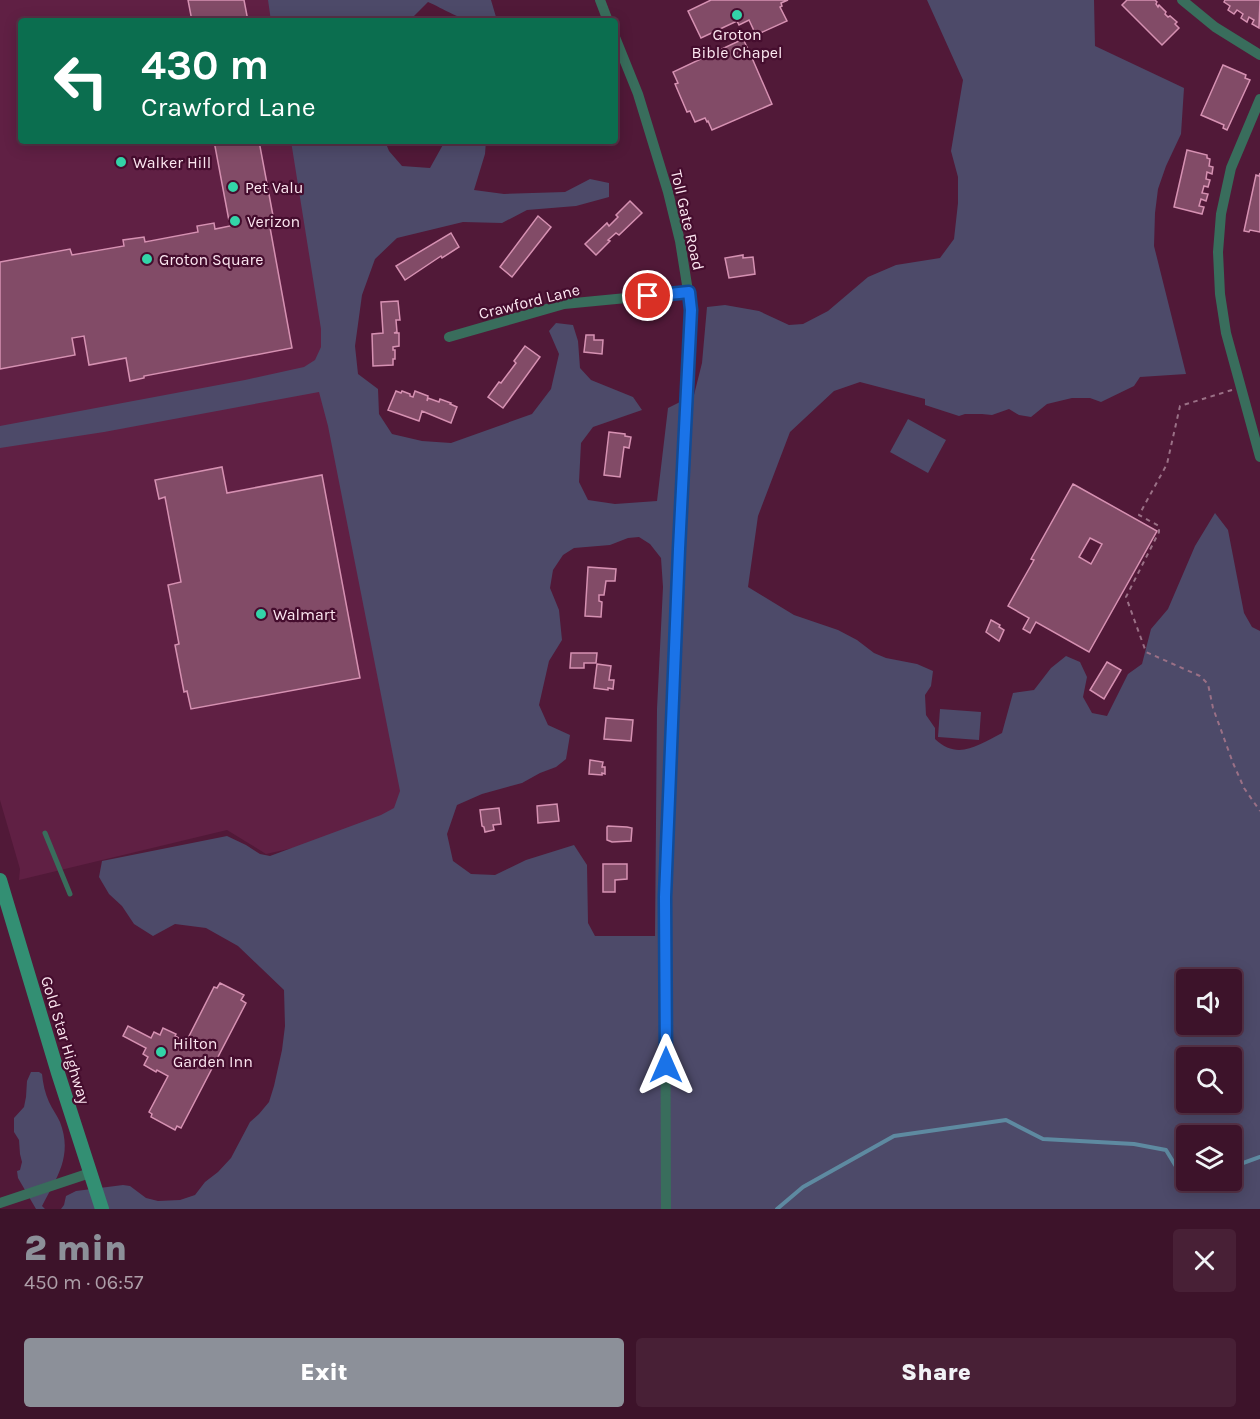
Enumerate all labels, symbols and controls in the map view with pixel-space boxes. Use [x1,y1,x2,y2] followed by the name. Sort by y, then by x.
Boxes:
[730,8,744,22] marker: Groton Bible Chapel
[691,25,783,62] place label: Groton Bible Chapel
[141,40,269,90] text: 430 m
[42,42,120,120] icon: left
[141,91,316,123] text: Crawford Lane
[133,153,211,172] place label: Walker Hill
[114,155,128,169] marker: Walker Hill
[667,168,708,272] street label: Toll Gate Road
[245,178,303,197] place label: Pet Valu
[226,180,240,194] marker: Pet Valu
[247,212,300,231] place label: Verizon
[228,214,242,228] marker: Verizon
[159,250,264,269] place label: Groton Square
[140,252,154,266] marker: Groton Square
[622,270,673,321] pin
[631,279,664,312] icon: arrive
[477,280,582,323] street label: Crawford Lane
[273,605,336,624] place label: Walmart
[254,607,268,621] marker: Walmart
[1176,969,1242,1191] map controls
[1176,969,1242,1035] button: sound
[37,974,94,1107] street label: Gold Star Highway
[634,1033,698,1097] position arrow
[173,1034,253,1071] place label: Hilton Garden Inn
[154,1045,168,1059] marker: Hilton Garden Inn
[1176,1047,1242,1113] button: search
[1176,1125,1242,1191] button: layers
[24,1227,127,1269] text: 2 min
[1173,1229,1236,1292] button: close
[24,1271,143,1294] text: 450 m · 06:57
[24,1338,624,1407] button: Exit
[636,1338,1236,1407] button: Share

